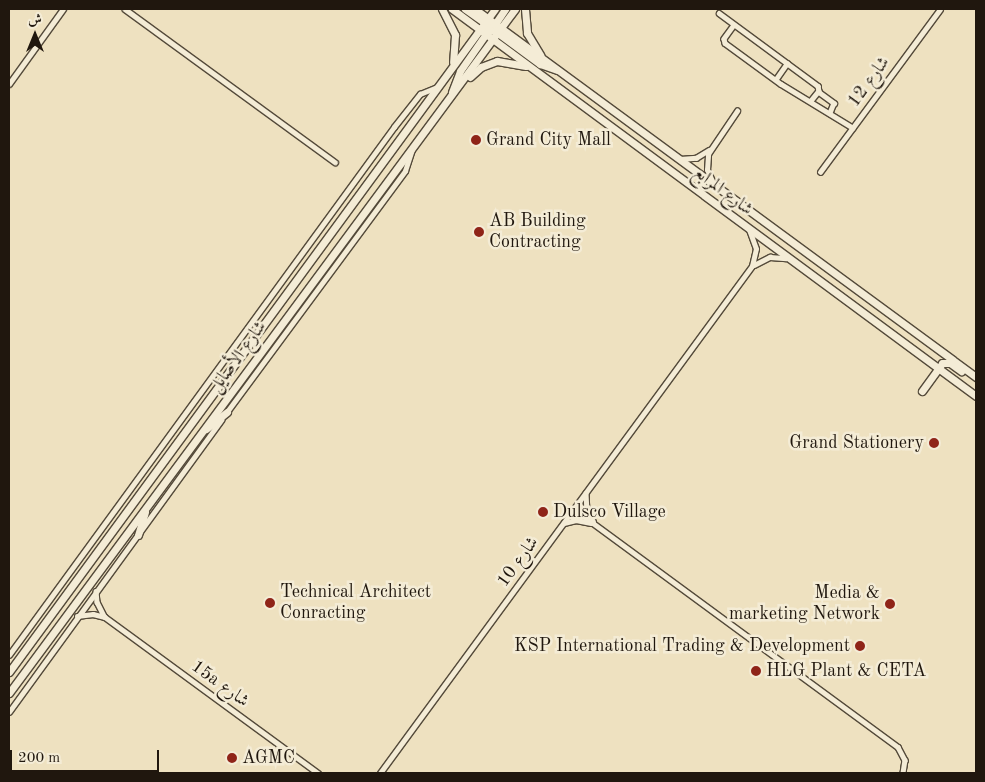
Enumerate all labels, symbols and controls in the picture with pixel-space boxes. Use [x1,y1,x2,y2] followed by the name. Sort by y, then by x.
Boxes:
[10,10,60,60] north arrow
[28,13,42,27] text: ش
[843,53,895,111] street label: شارع 12
[486,129,611,151] place label: Grand City Mall
[470,134,482,146] marker: Grand City Mall
[689,162,757,220] street label: شارع المرابع
[489,211,586,253] place label: AB Building Contracting
[473,226,485,238] marker: AB Building Contracting
[205,317,271,397] street label: شارع الأصايل
[789,432,924,454] place label: Grand Stationery
[928,437,940,449] marker: Grand Stationery
[553,501,666,523] place label: Dulsco Village
[537,506,549,518] marker: Dulsco Village
[492,533,544,591] street label: شارع 10
[280,582,431,624] place label: Technical Architect Conracting
[729,583,880,626] place label: Media & marketing Network
[264,597,276,609] marker: Technical Architect Conracting
[884,598,896,610] marker: Media & marketing Network
[514,635,850,657] place label: KSP International Trading & Development
[854,640,866,652] marker: KSP International Trading & Development
[187,656,253,712] street label: 15a شارع
[766,660,926,682] place label: HLG Plant & CETA
[750,665,762,677] marker: HLG Plant & CETA
[12,740,161,772] scale bar
[242,747,295,769] place label: AGMC
[18,751,60,766] text: 200 m
[226,752,238,764] marker: AGMC

